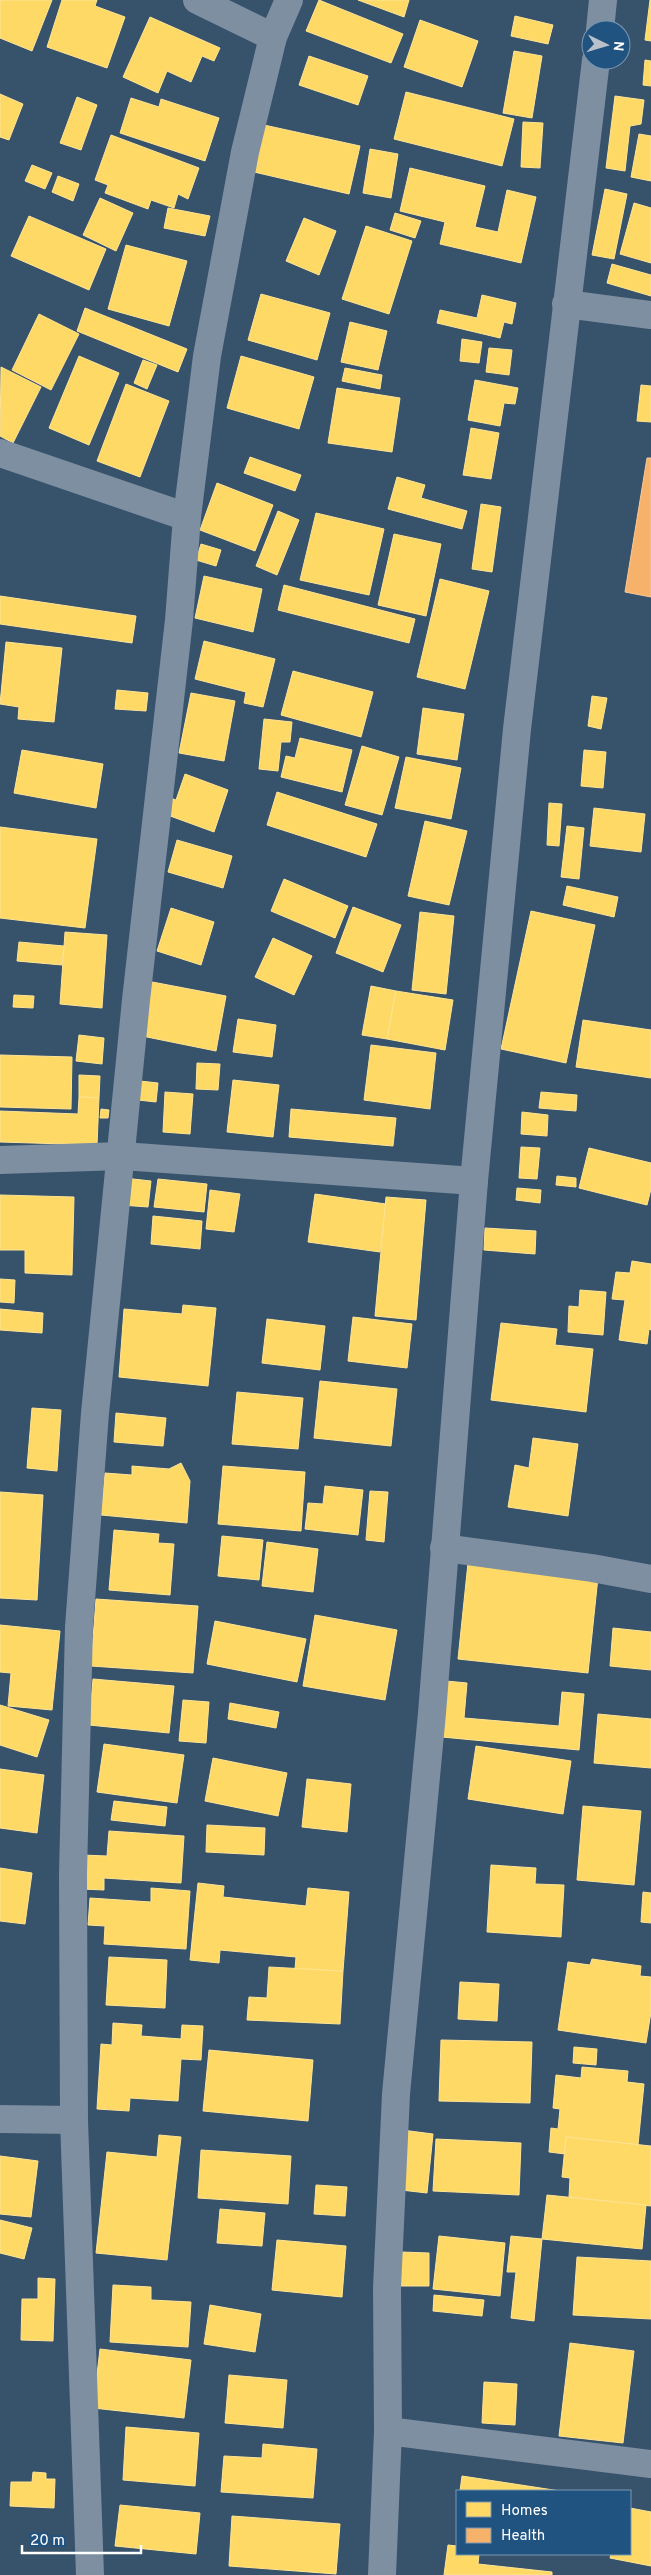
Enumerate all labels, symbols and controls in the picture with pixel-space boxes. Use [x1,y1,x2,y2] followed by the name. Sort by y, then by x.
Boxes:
[581,20,631,70] north arrow
[609,40,626,52] text: N
[456,2490,631,2555] legend
[501,2502,548,2521] text: Homes
[22,2522,141,2554] scale bar
[501,2527,545,2546] text: Health
[30,2532,65,2551] text: 20 m

